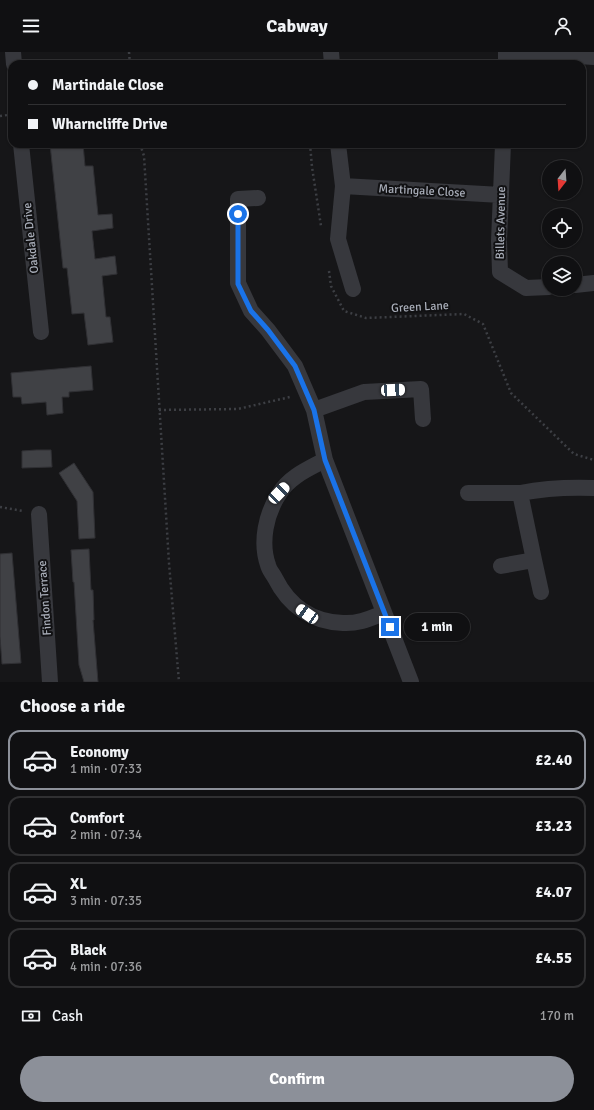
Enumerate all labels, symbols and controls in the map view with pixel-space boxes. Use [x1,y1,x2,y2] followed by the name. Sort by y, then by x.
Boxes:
[20,15,42,37] icon: menu
[266,15,328,37] text: Cabway
[552,15,574,37] icon: person
[52,76,164,94] text: Martindale Close
[52,115,167,133] text: Wharncliffe Drive
[542,160,582,200] north arrow
[542,160,582,296] map controls
[378,181,466,201] street label: Martingale Close
[493,186,509,260] street label: Billets Avenue
[20,202,42,274] street label: Oakdale Drive
[229,205,247,223] route start
[542,208,582,248] button: locate
[542,256,582,296] button: layers
[391,298,449,316] street label: Green Lane
[381,383,405,397] car
[266,480,292,506] car
[35,560,55,636] street label: Findon Terrace
[294,602,320,626] car
[404,613,470,641] callout: 1 min
[381,618,399,636] route end
[421,619,453,635] text: 1 min
[20,695,125,717] text: Choose a ride
[22,742,58,778] icon: car
[70,743,129,761] text: Economy
[535,751,572,769] text: £2.40
[70,761,142,777] text: 1 min · 07:33
[22,808,58,844] icon: car
[70,809,124,827] text: Comfort
[535,817,572,835] text: £3.23
[70,827,142,843] text: 2 min · 07:34
[22,874,58,910] icon: car
[70,875,87,893] text: XL
[535,883,572,901] text: £4.07
[70,893,142,909] text: 3 min · 07:35
[22,940,58,976] icon: car
[70,941,107,959] text: Black
[535,949,572,967] text: £4.55
[70,959,142,975] text: 4 min · 07:36
[20,1005,42,1027] icon: cash
[52,1007,83,1025] text: Cash
[540,1008,574,1024] text: 170 m
[20,1056,574,1102] button: Confirm

